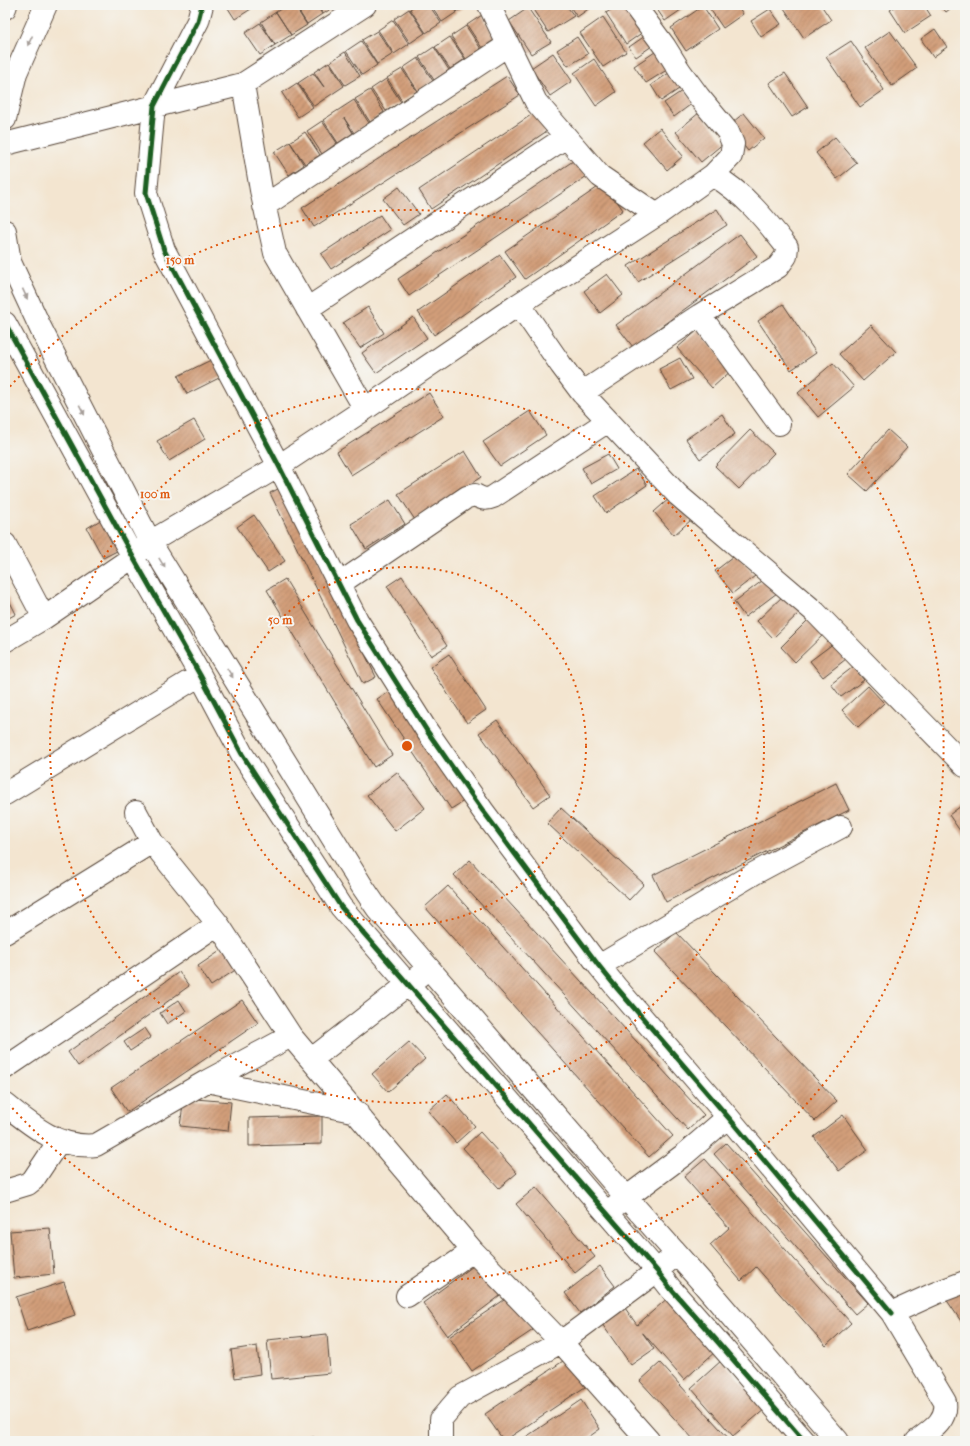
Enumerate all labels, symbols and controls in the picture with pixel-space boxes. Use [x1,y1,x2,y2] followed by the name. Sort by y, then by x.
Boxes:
[27,35,33,46] one-way arrow
[166,253,195,267] text: 150 m
[22,288,28,300] one-way arrow
[79,405,86,416] one-way arrow
[140,487,171,501] text: 100 m
[159,557,166,569] one-way arrow
[268,613,293,627] text: 50 m
[227,667,234,679] one-way arrow
[400,739,414,753] centre of rings

